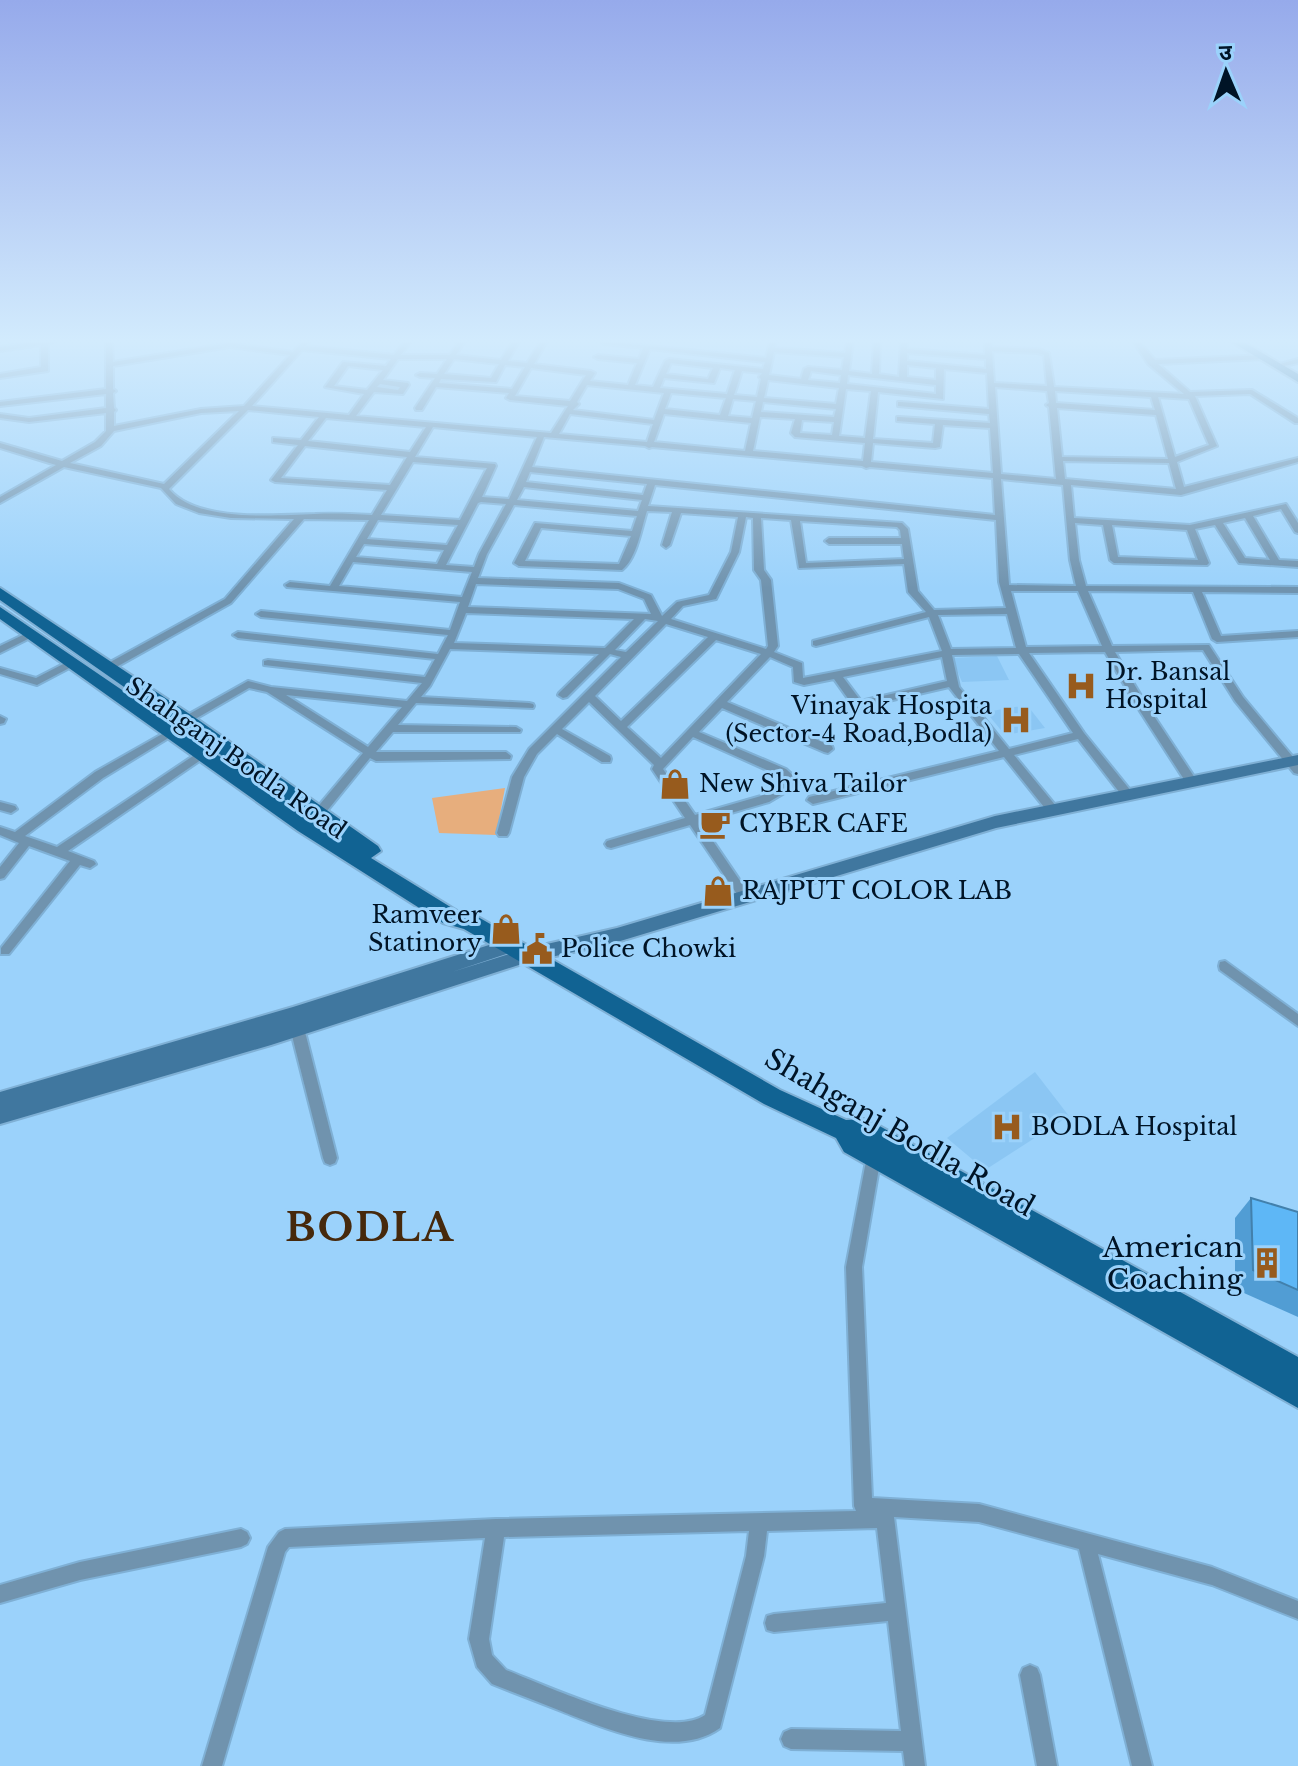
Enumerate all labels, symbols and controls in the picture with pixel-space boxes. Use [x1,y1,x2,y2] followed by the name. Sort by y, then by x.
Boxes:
[1186,32,1266,112] north arrow
[1218,39,1233,66] text: उ
[1105,657,1230,714] place label: Dr. Bansal Hospital
[1064,669,1098,703] hospital icon: Dr. Bansal Hospital
[121,671,352,845] street label: Shahganj Bodla Road
[725,691,993,748] place label: Vinayak Hospita (Sector-4 Road,Bodla)
[999,703,1033,737] hospital icon: Vinayak Hospita (Sector-4 Road,Bodla)
[658,767,692,801] shop icon: New Shiva Tailor
[699,769,907,798] place label: New Shiva Tailor
[698,807,732,841] cafe icon: CYBER CAFE
[739,809,908,838] place label: CYBER CAFE
[701,874,735,908] shop icon: RAJPUT COLOR LAB
[742,876,1012,905] place label: RAJPUT COLOR LAB
[368,900,483,957] place label: Ramveer Statinory
[489,912,523,946] shop icon: Ramveer Statinory
[520,932,554,966] public building icon: Police Chowki
[561,934,736,963] place label: Police Chowki
[759,1041,1041,1224] street label: Shahganj Bodla Road
[990,1110,1024,1144] hospital icon: BODLA Hospital
[1031,1112,1238,1141] place label: BODLA Hospital
[285,1204,455,1251] district label: BODLA
[1102,1230,1244,1297] place label: American Coaching
[1250,1246,1284,1280] building icon: American Coaching

